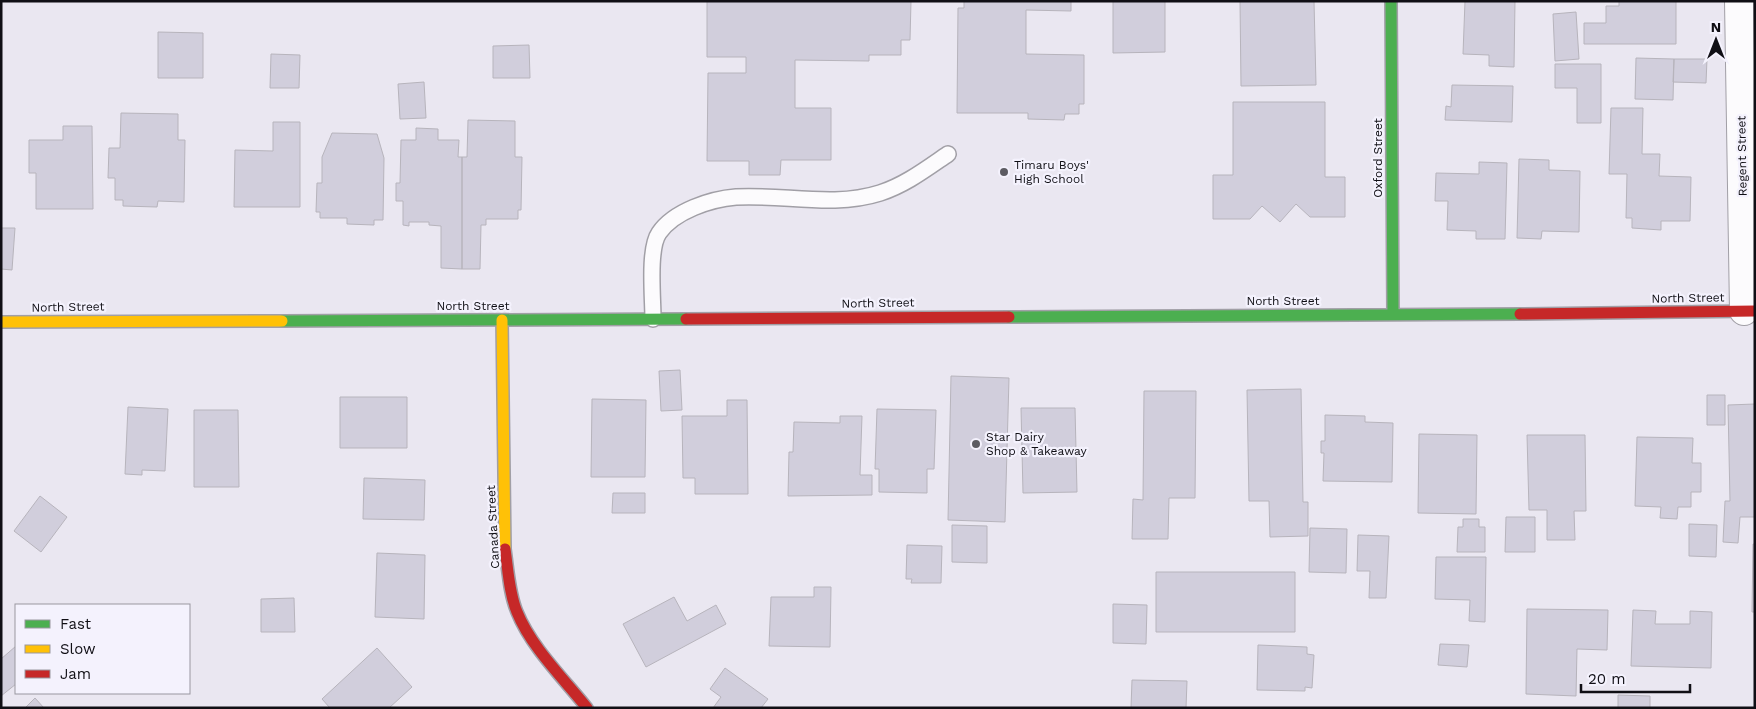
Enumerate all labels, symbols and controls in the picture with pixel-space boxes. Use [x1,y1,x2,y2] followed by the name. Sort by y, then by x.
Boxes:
[1691,15,1741,65] north arrow
[1711,19,1721,35] text: N
[1734,116,1750,196] street label: Regent Street
[1371,118,1385,198] street label: Oxford Street
[1014,158,1089,186] place label: Timaru Boys' High School
[998,166,1010,178] marker: Timaru Boys' High School
[1651,290,1725,306] street label: North Street
[1246,294,1320,308] street label: North Street
[841,295,915,311] street label: North Street
[31,299,105,315] street label: North Street
[436,299,510,313] street label: North Street
[986,430,1088,458] place label: Star Dairy Shop & Takeaway
[970,438,982,450] marker: Star Dairy Shop & Takeaway
[484,485,502,569] street label: Canada Street
[15,604,190,694] legend
[60,615,92,633] text: Fast
[60,640,96,658] text: Slow
[1581,662,1690,694] scale bar
[60,665,91,683] text: Jam
[1588,670,1626,688] text: 20 m

